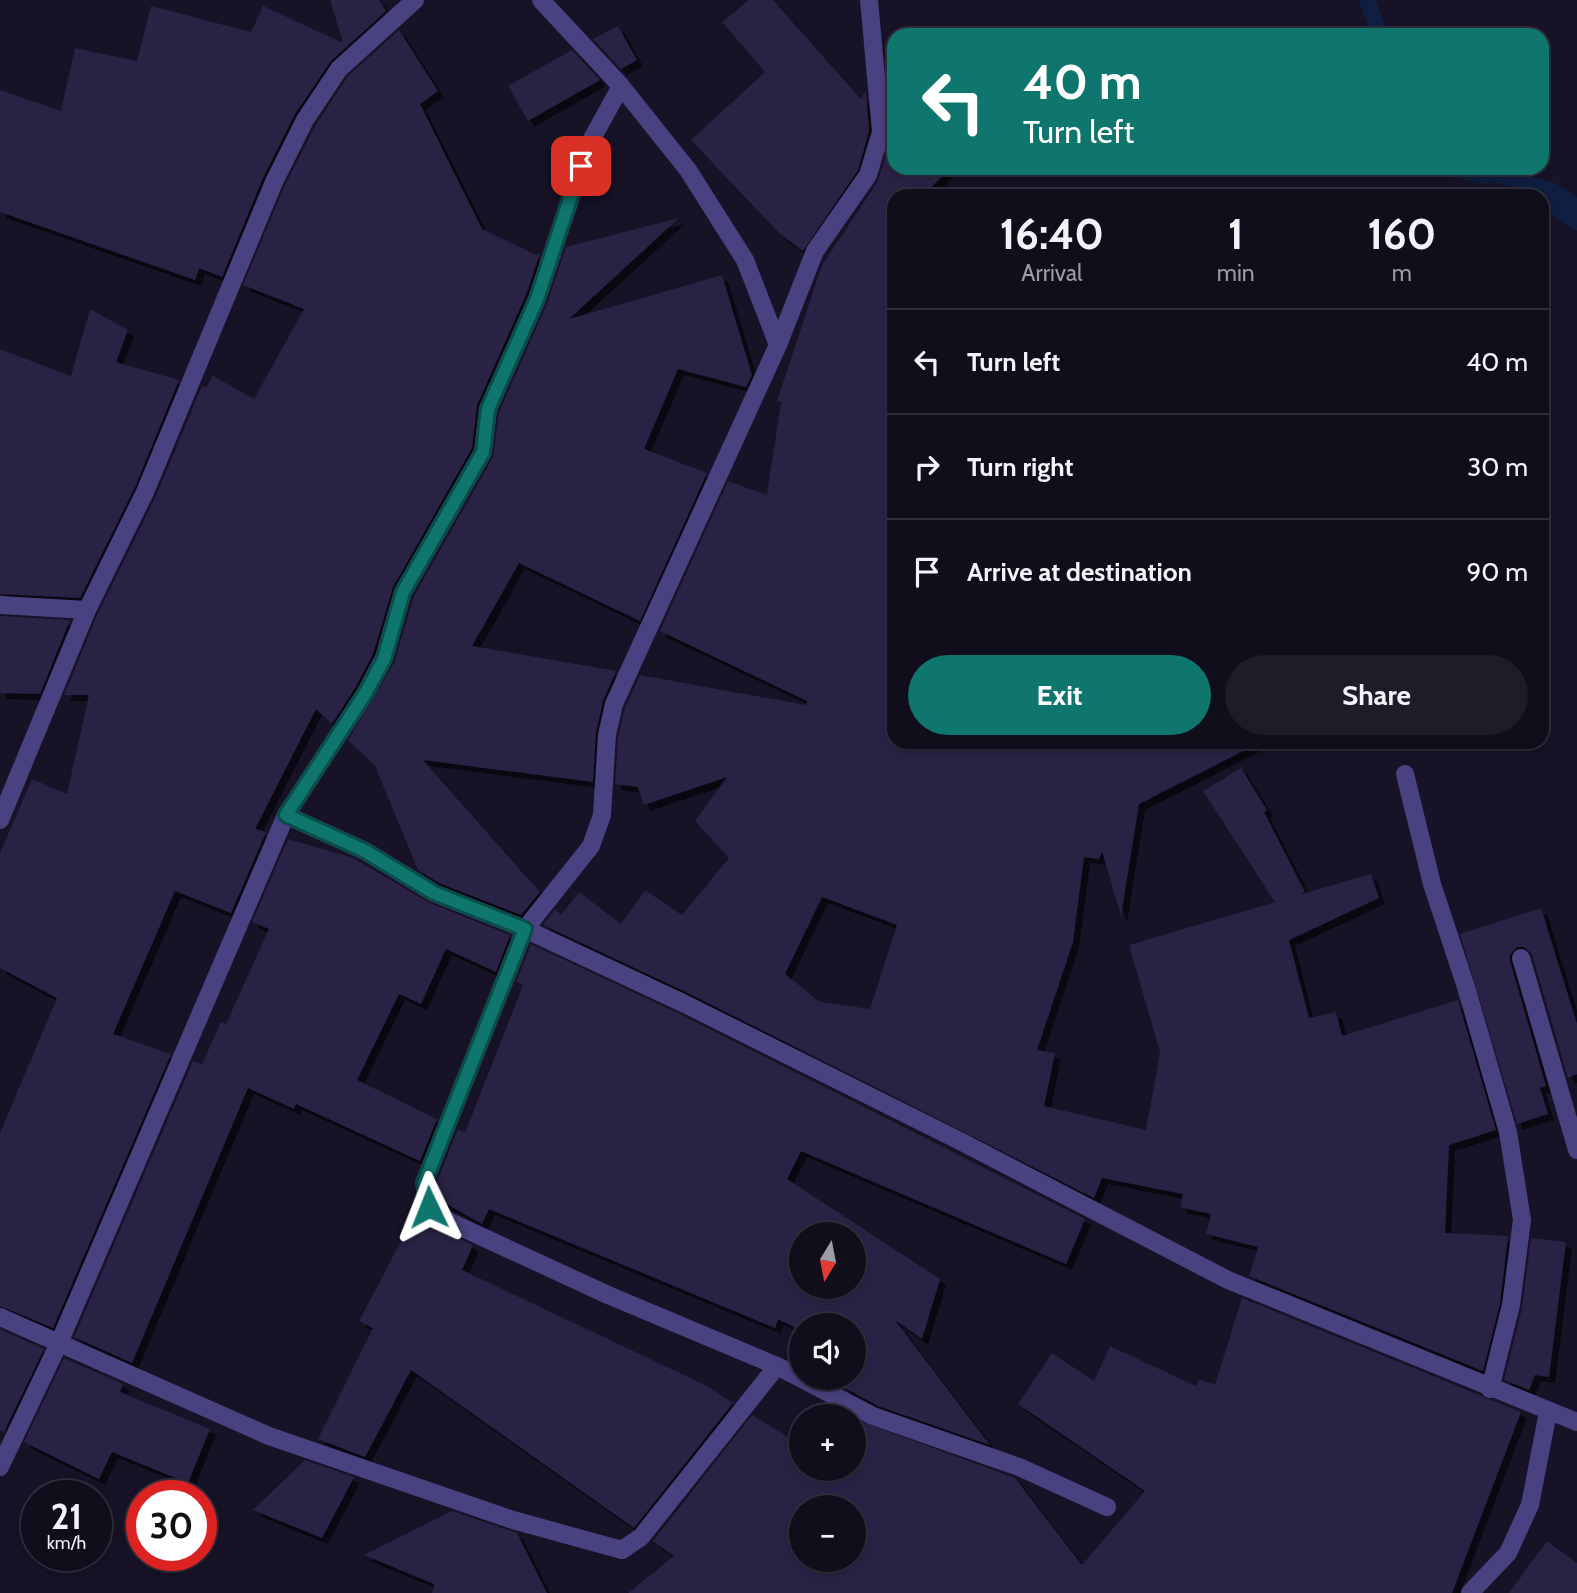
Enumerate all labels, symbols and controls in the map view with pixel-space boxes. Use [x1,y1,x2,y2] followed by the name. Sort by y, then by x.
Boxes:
[1023,52,1142,111] text: 40 m
[908,56,999,147] icon: left
[1023,112,1134,151] text: Turn left
[551,136,611,196] pin
[562,147,600,185] icon: arrive
[1000,208,1104,260] text: 16:40
[1228,208,1243,260] text: 1
[1367,208,1436,260] text: 160
[1021,259,1082,287] text: Arrival
[1217,259,1255,287] text: min
[1392,259,1412,287] text: m
[908,343,946,381] icon: left
[967,346,1060,378] text: Turn left
[1466,346,1528,378] text: 40 m
[908,448,946,486] icon: right
[967,451,1073,483] text: Turn right
[1467,451,1528,483] text: 30 m
[908,553,946,591] icon: arrive
[967,556,1192,588] text: Arrive at destination
[1466,556,1528,588] text: 90 m
[908,655,1211,735] button: Exit
[1225,655,1528,735] button: Share
[392,1170,466,1244] position arrow
[789,1222,866,1298] north arrow
[789,1222,866,1572] map controls
[789,1313,866,1390] button: sound
[789,1404,866,1481] button: +
[126,1480,217,1571] speed limit sign: 30
[51,1495,82,1538] text: 21
[789,1495,866,1572] button: −
[47,1532,86,1554] text: km/h

